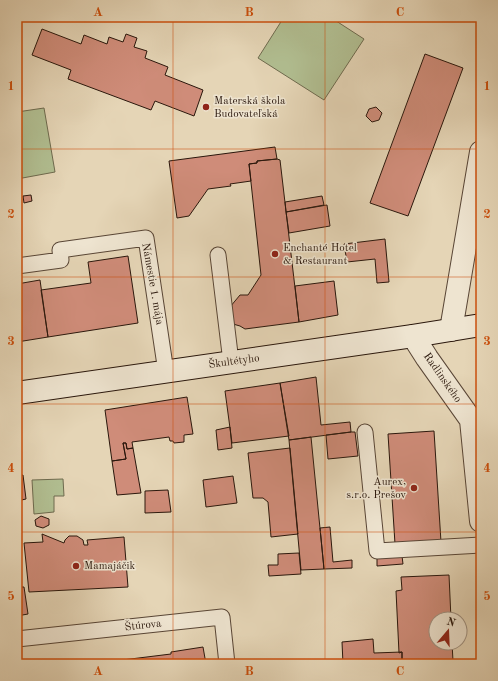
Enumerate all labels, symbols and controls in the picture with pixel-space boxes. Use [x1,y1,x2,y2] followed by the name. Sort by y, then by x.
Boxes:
[93,6,103,19] text: A
[244,6,254,19] text: B
[396,6,404,19] text: C
[7,80,15,93] text: 1
[483,80,491,93] text: 1
[214,96,286,120] place label: Materská škola Budovateľská
[201,102,211,112] marker: Materská škola Budovateľská
[7,208,15,221] text: 2
[483,208,491,221] text: 2
[139,242,165,326] street label: Námestie 1. mája
[283,243,357,267] place label: Enchanté Hotel & Restaurant
[270,249,280,259] marker: Enchanté Hotel & Restaurant
[7,335,15,348] text: 3
[483,335,491,348] text: 3
[207,350,260,371] street label: Škultétyho
[421,351,463,405] street label: Radlinského
[7,462,15,475] text: 4
[483,462,491,475] text: 4
[346,477,406,501] place label: Aurex, s.r.o. Prešov
[409,483,419,493] marker: Aurex, s.r.o. Prešov
[71,561,81,571] marker: Mamajáčik
[84,561,136,572] place label: Mamajáčik
[7,590,15,603] text: 5
[483,590,491,603] text: 5
[428,611,468,651] north arrow
[124,616,163,633] street label: Štúrova
[445,616,457,630] text: N
[93,665,103,678] text: A
[244,665,254,678] text: B
[396,665,404,678] text: C

